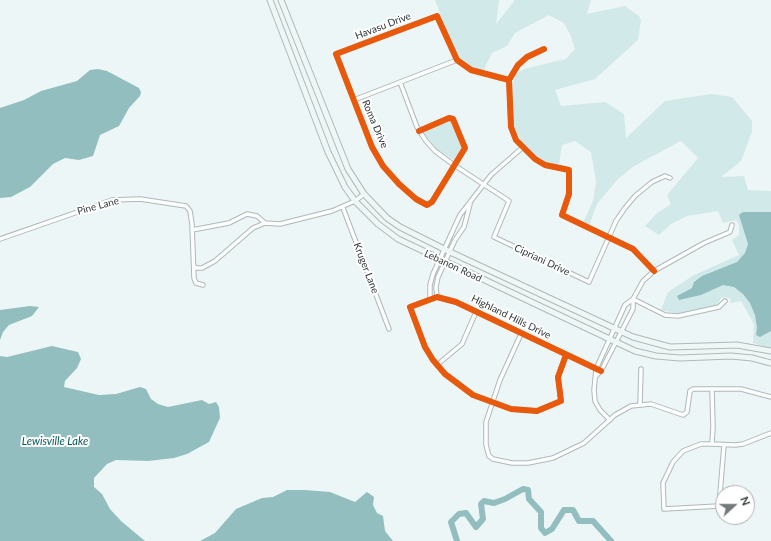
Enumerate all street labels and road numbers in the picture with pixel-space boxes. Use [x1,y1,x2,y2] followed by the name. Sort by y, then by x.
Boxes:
[353,10,413,42] street label: Havasu Drive
[359,98,391,150] street label: Roma Drive
[76,195,120,217] street label: Pine Lane
[351,241,381,295] street label: Kruger Lane
[512,242,572,278] street label: Cipriani Drive
[422,247,484,285] street label: Lebanon Road
[469,292,553,342] street label: Highland Hills Drive

